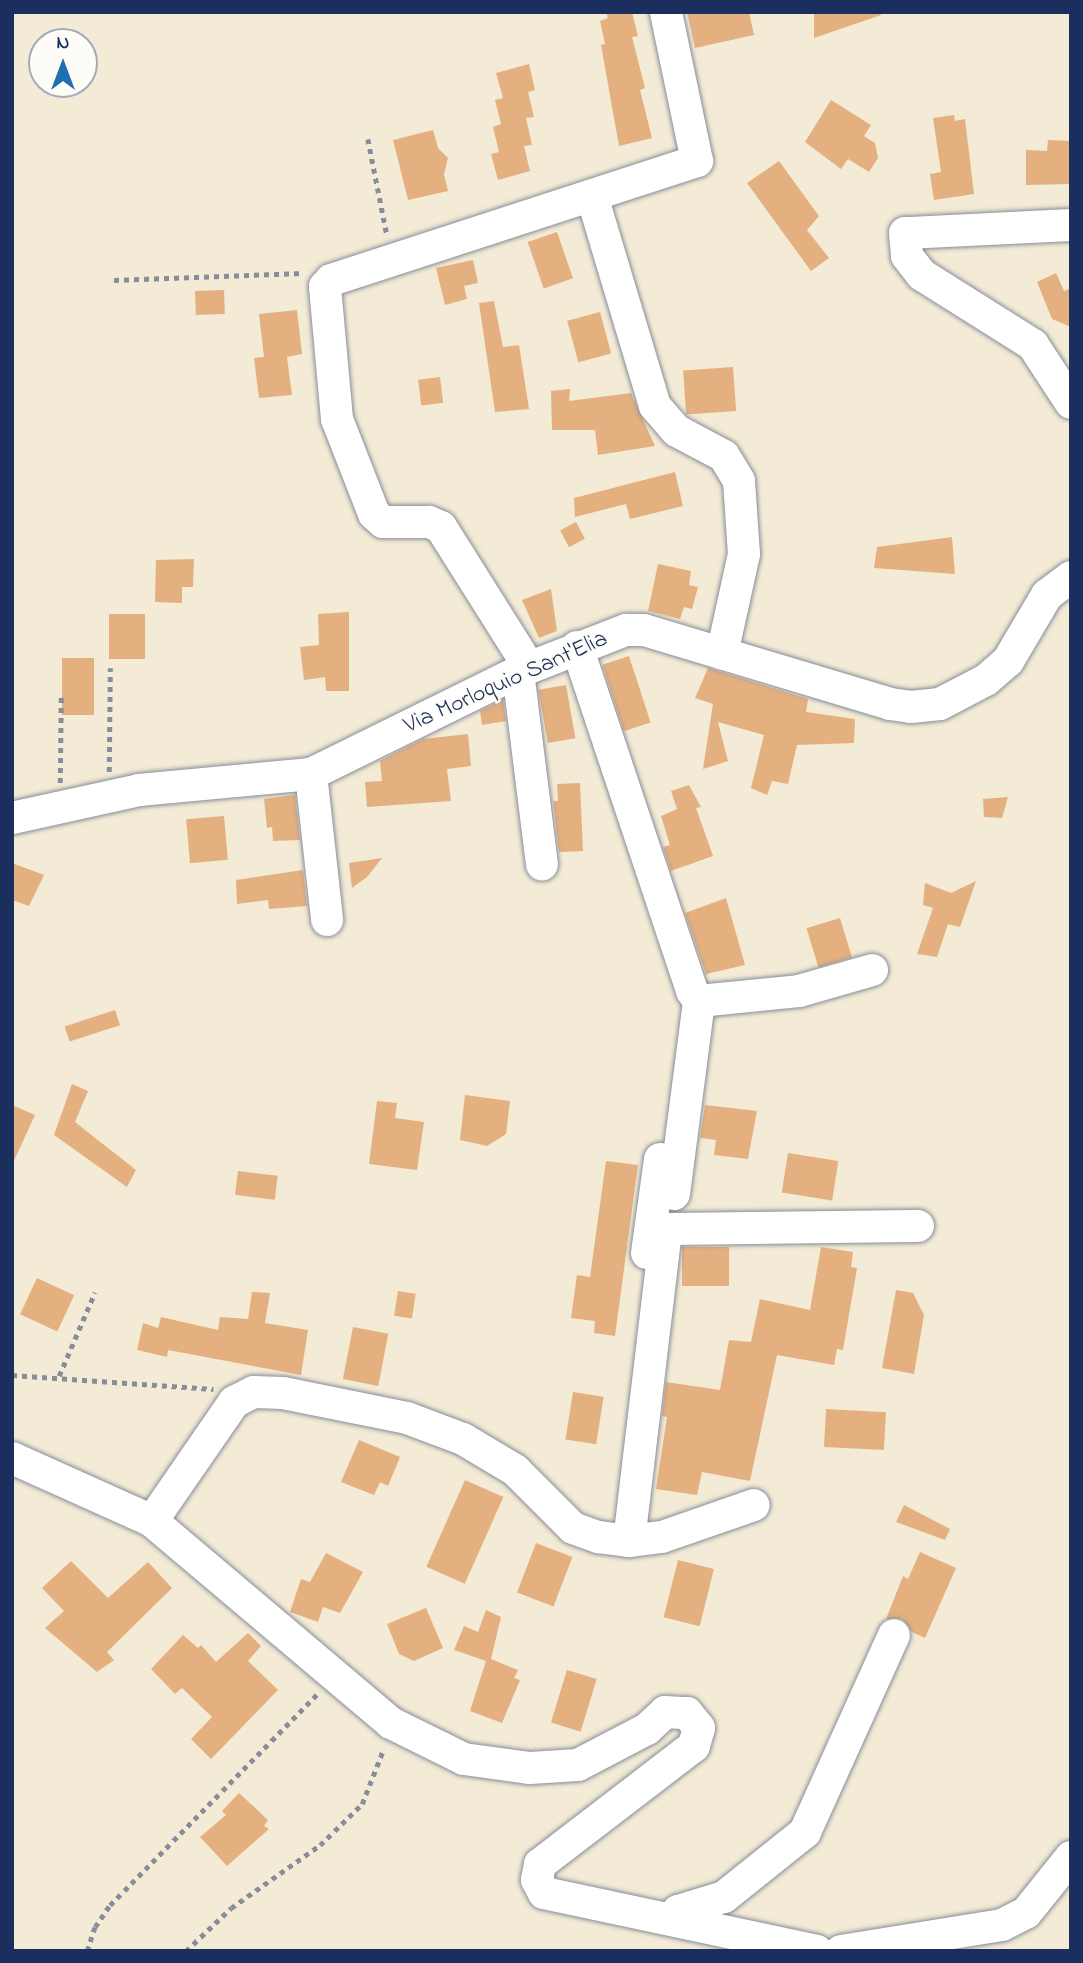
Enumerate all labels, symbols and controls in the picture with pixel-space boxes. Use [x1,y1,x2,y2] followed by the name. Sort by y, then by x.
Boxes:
[28,28,98,98] north arrow
[57,30,69,57] text: N
[400,625,612,741] street label: Via Morloquio Sant'Elia

